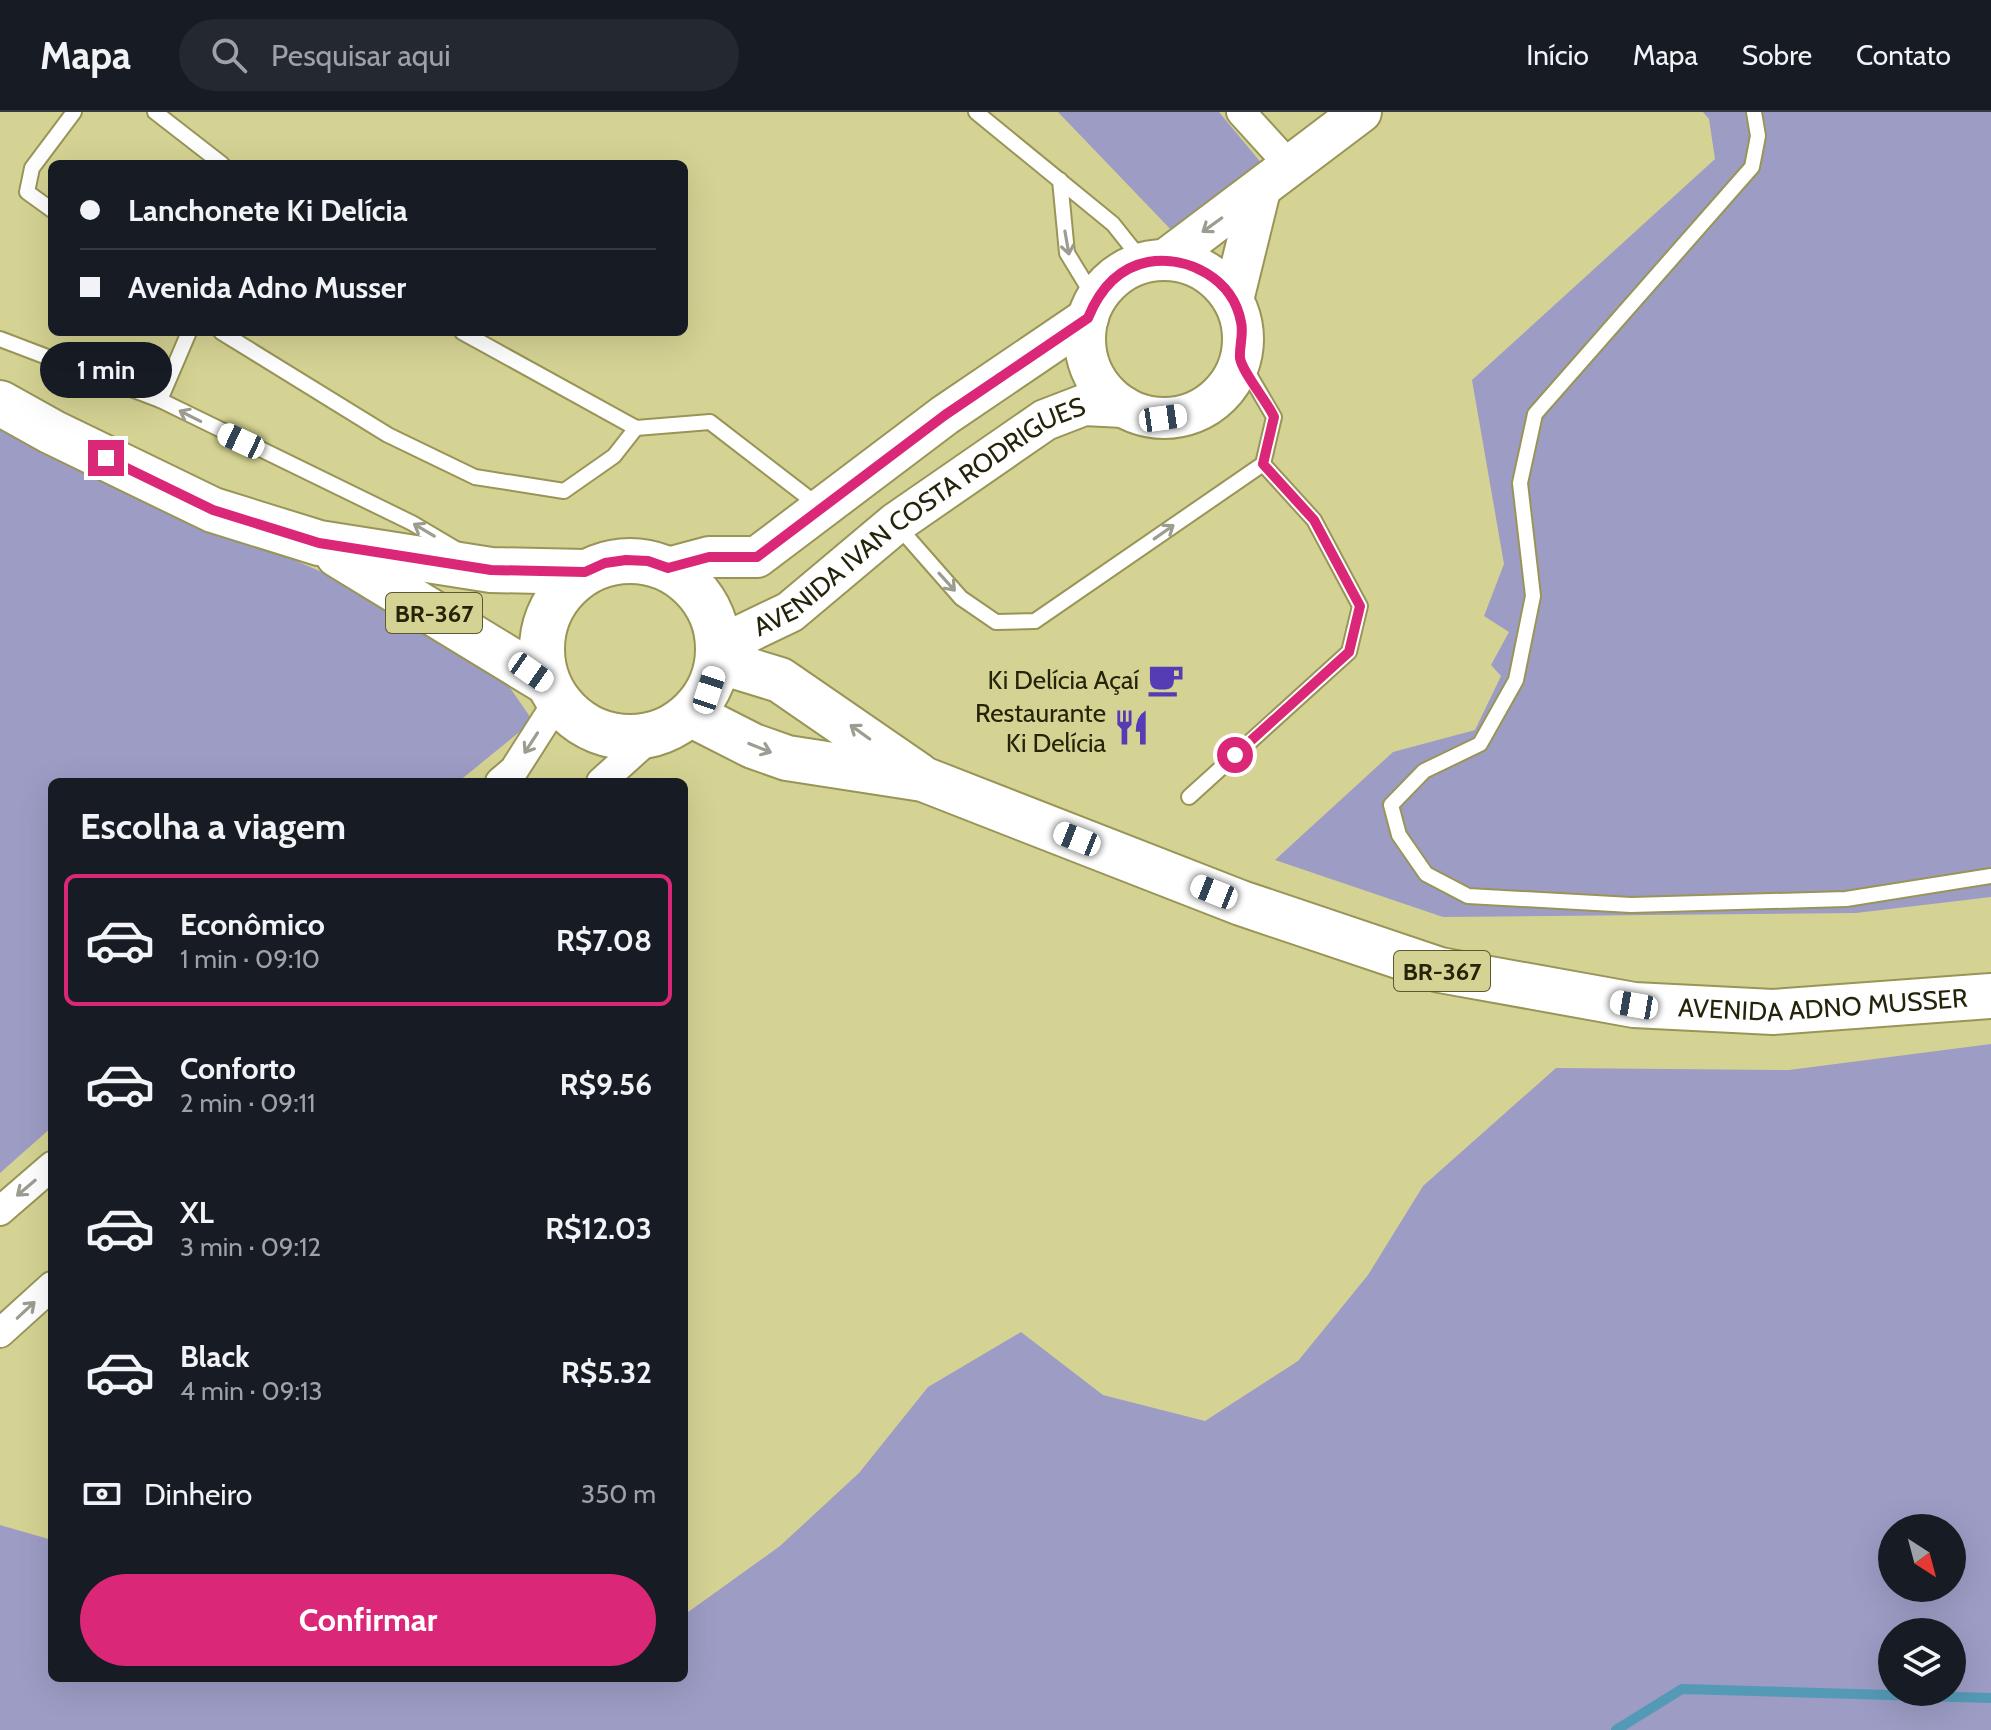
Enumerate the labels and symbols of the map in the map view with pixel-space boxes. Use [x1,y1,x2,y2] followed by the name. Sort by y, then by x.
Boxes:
[1202,217,1224,233] one-way arrow
[1061,230,1076,255] one-way arrow
[40,342,172,398] callout: 1 min
[748,390,1090,643] street label: AVENIDA IVAN COSTA RODRIGUES
[1138,403,1188,433] car
[179,407,203,423] one-way arrow
[214,420,268,462] car
[88,440,124,476] route end
[413,522,436,538] one-way arrow
[1153,524,1175,540] one-way arrow
[938,572,956,592] one-way arrow
[386,593,482,633] road number: BR-367
[504,648,558,696] car
[1146,661,1184,699] cafe icon: Ki Delícia Açaí
[690,663,728,717] car
[987,664,1139,696] place label: Ki Delícia Açaí
[975,697,1107,759] place label: Restaurante Ki Delícia
[1113,709,1151,747] restaurant icon: Restaurante Ki Delícia
[850,724,871,741] one-way arrow
[523,732,540,754] one-way arrow
[1217,737,1253,773] route start
[747,742,772,756] one-way arrow
[1050,819,1104,859] car
[1187,872,1241,912] car
[1394,951,1490,991] road number: BR-367
[1677,982,1969,1028] street label: AVENIDA ADNO MUSSER
[1608,989,1660,1021] car
[16,1179,37,1197] one-way arrow
[16,1300,36,1319] one-way arrow
[1878,1514,1966,1602] north arrow

